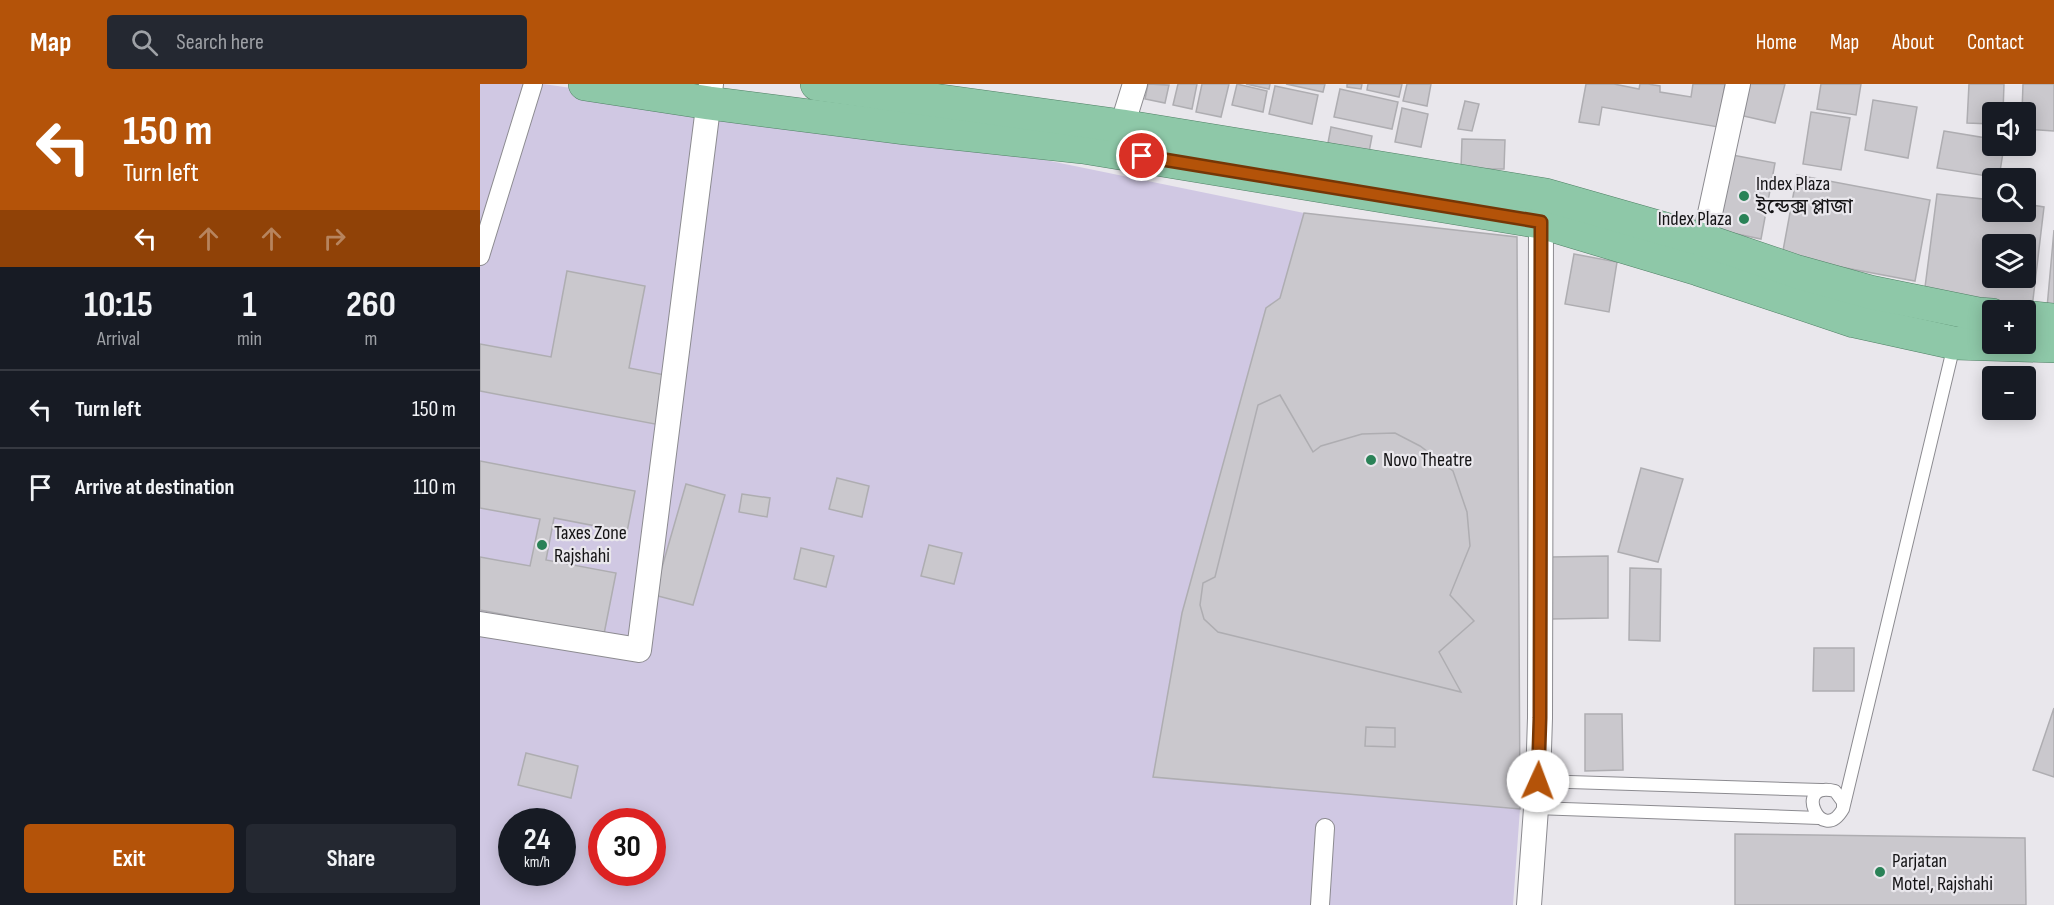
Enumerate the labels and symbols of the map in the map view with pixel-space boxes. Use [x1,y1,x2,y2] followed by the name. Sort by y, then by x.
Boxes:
[1116,130,1167,181] pin
[1755,172,1853,219] place label: Index Plaza ইন্ডেক্স প্লাজা
[1737,189,1751,203] marker: Index Plaza ইন্ডেক্স প্লাজা
[1658,207,1732,231] place label: Index Plaza
[1737,212,1751,226] marker: Index Plaza
[1383,448,1472,472] place label: Novo Theatre
[1364,453,1378,467] marker: Novo Theatre
[554,521,627,568] place label: Taxes Zone Rajshahi
[535,538,549,552] marker: Taxes Zone Rajshahi
[1506,749,1570,813] position arrow
[588,808,666,886] speed limit sign: 30
[1892,849,1993,896] place label: Parjatan Motel, Rajshahi
[1873,865,1887,879] marker: Parjatan Motel, Rajshahi

